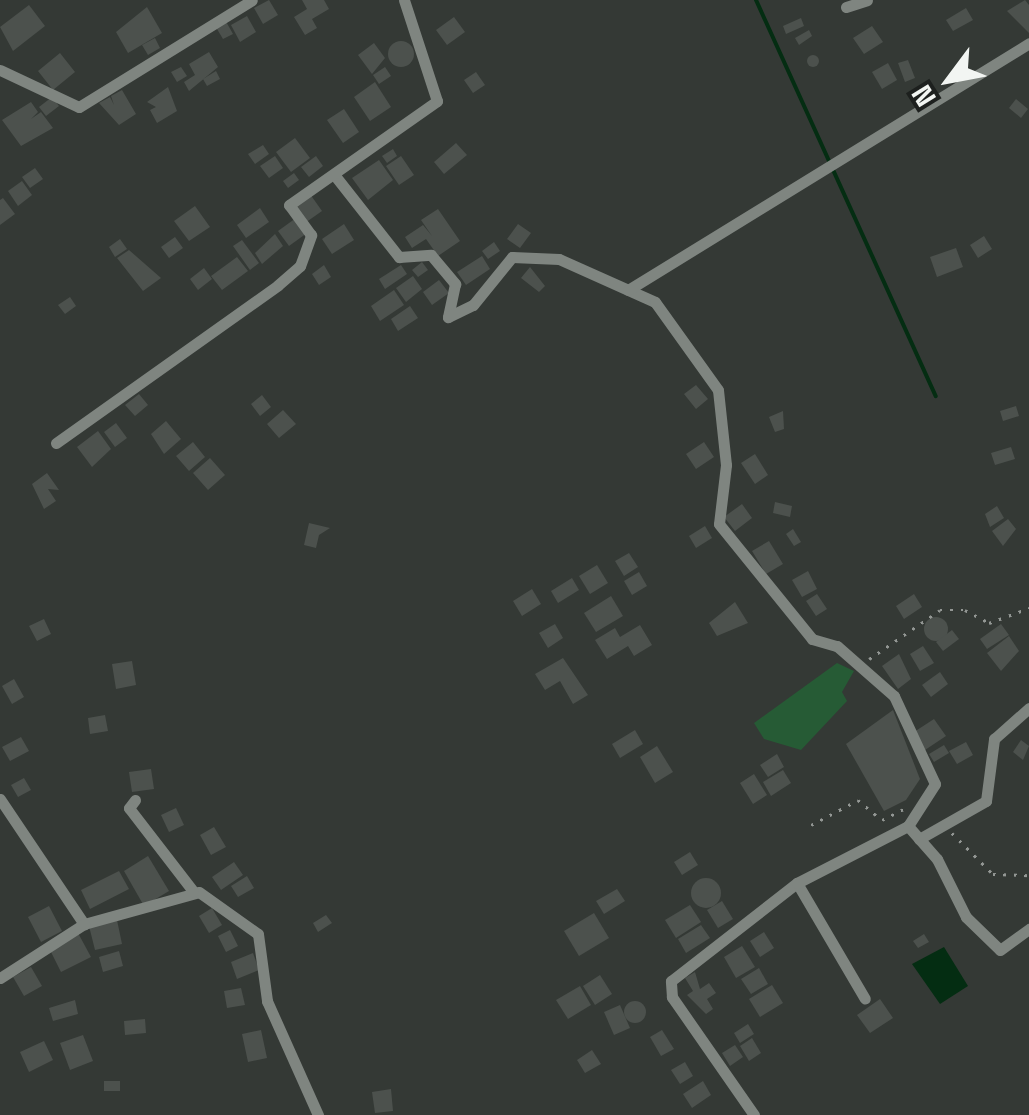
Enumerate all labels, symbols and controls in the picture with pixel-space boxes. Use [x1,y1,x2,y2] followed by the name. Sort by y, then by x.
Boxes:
[899,30,999,130] north arrow
[903,78,944,113] text: N

